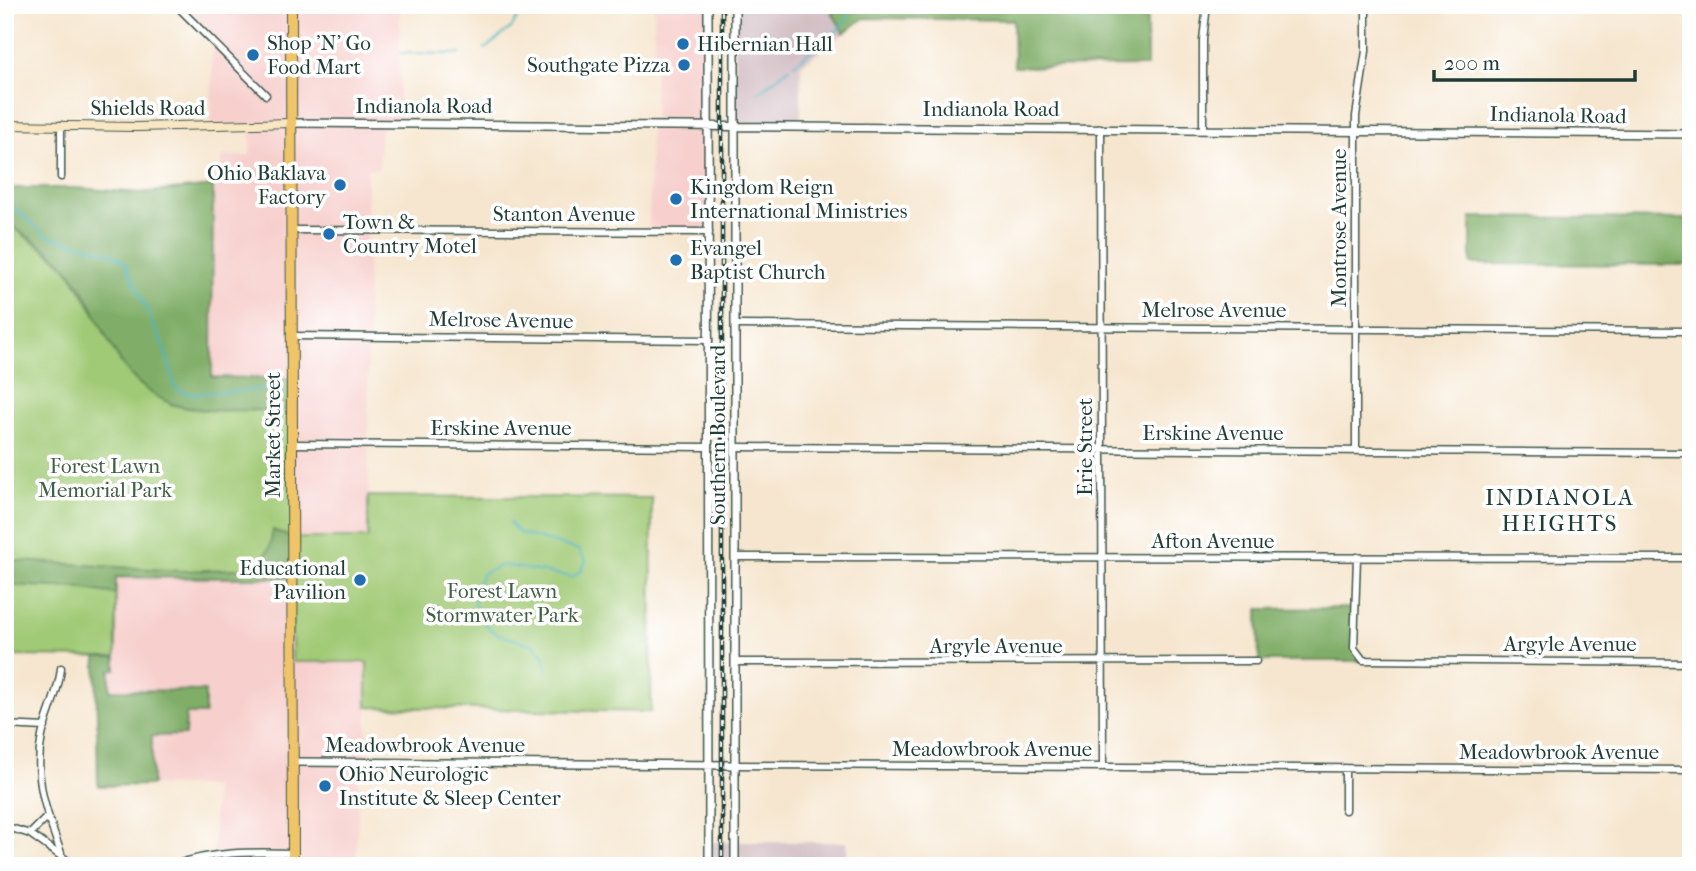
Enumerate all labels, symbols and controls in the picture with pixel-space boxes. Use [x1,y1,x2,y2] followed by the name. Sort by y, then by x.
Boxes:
[267,31,371,79] place label: Shop 'N' Go Food Mart
[697,32,833,56] place label: Hibernian Hall
[675,36,691,52] marker: Hibernian Hall
[1434,38,1635,82] scale bar
[245,47,261,63] marker: Shop 'N' Go Food Mart
[1444,51,1500,75] text: 200 m
[527,53,670,77] place label: Southgate Pizza
[676,57,692,73] marker: Southgate Pizza
[356,94,493,118] street label: Indianola Road
[90,96,206,120] street label: Shields Road
[923,97,1060,121] street label: Indianola Road
[1489,102,1627,128] street label: Indianola Road
[1327,149,1351,307] street label: Montrose Avenue
[207,161,327,209] place label: Ohio Baklava Factory
[690,175,908,223] place label: Kingdom Reign International Ministries
[332,177,348,193] marker: Ohio Baklava Factory
[668,191,684,207] marker: Kingdom Reign International Ministries
[493,202,635,226] street label: Stanton Avenue
[343,210,477,258] place label: Town & Country Motel
[321,226,337,242] marker: Town & Country Motel
[690,236,826,284] place label: Evangel Baptist Church
[668,252,684,268] marker: Evangel Baptist Church
[1142,298,1286,322] street label: Melrose Avenue
[428,307,574,333] street label: Melrose Avenue
[706,344,730,525] street label: Southern Boulevard
[261,372,285,498] street label: Market Street
[1073,397,1097,496] street label: Erie Street
[430,416,572,440] street label: Erskine Avenue
[1142,421,1284,445] street label: Erskine Avenue
[38,454,172,502] park label: Forest Lawn Memorial Park
[1485,484,1635,537] district label: INDIANOLA HEIGHTS
[1150,529,1275,553] street label: Afton Avenue
[239,556,346,604] place label: Educational Pavilion
[352,572,368,588] marker: Educational Pavilion
[426,579,579,627] park label: Forest Lawn Stormwater Park
[1502,632,1637,656] street label: Argyle Avenue
[928,634,1063,658] street label: Argyle Avenue
[325,733,525,757] street label: Meadowbrook Avenue
[892,737,1092,761] street label: Meadowbrook Avenue
[1459,740,1659,764] street label: Meadowbrook Avenue
[339,762,561,810] place label: Ohio Neurologic Institute & Sleep Center
[317,778,333,794] marker: Ohio Neurologic Institute & Sleep Center

